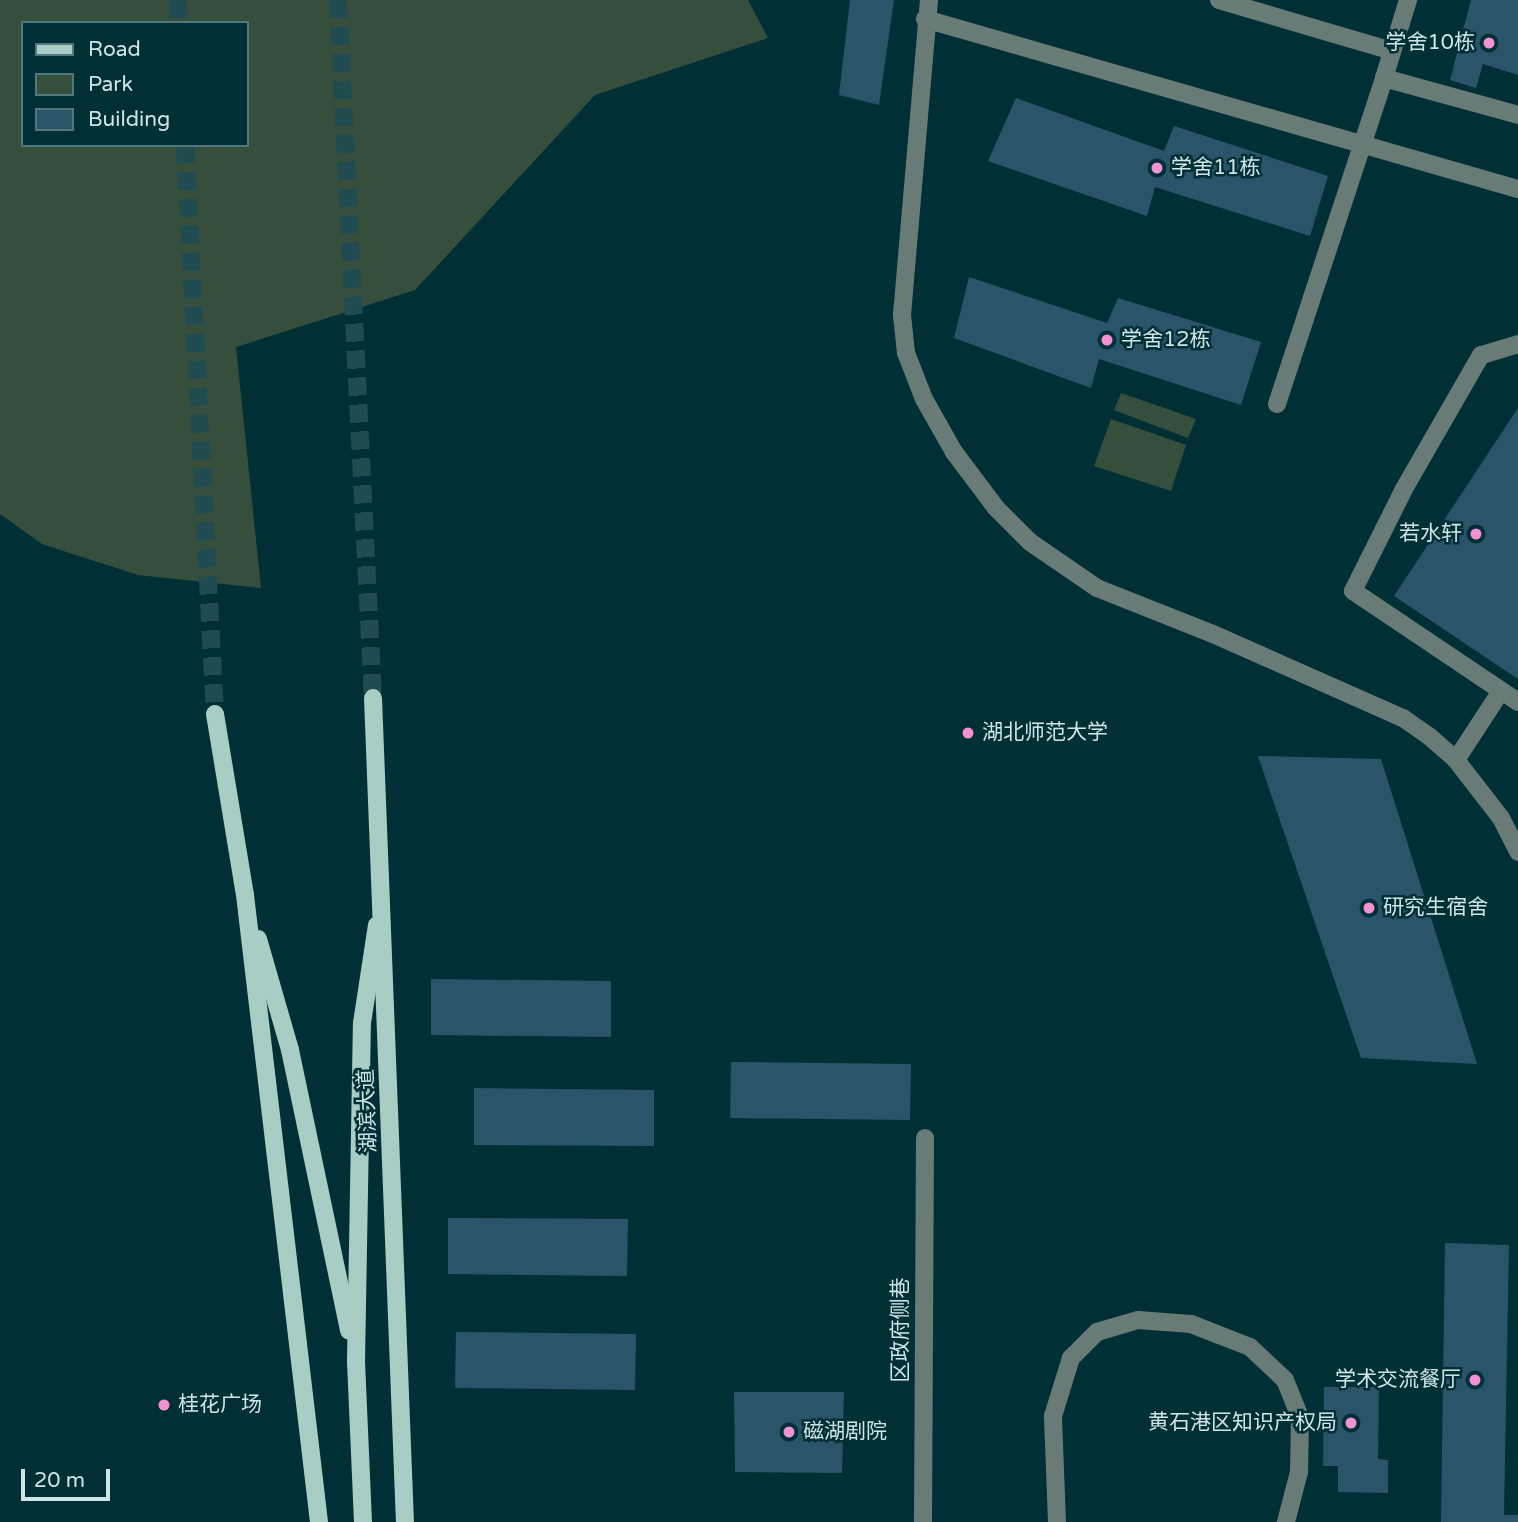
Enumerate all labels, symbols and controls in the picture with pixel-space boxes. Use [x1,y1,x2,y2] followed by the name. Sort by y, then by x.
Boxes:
[21,21,248,147] legend
[1386,30,1475,56] place label: 学舍10栋
[1481,35,1497,51] marker: 学舍10栋
[88,37,141,62] text: Road
[88,72,133,97] text: Park
[88,107,170,132] text: Building
[1171,155,1260,181] place label: 学舍11栋
[1149,160,1165,176] marker: 学舍11栋
[1121,327,1210,353] place label: 学舍12栋
[1099,332,1115,348] marker: 学舍12栋
[1399,521,1462,547] place label: 若水轩
[1468,526,1484,542] marker: 若水轩
[982,720,1108,746] place label: 湖北师范大学
[960,725,976,741] marker: 湖北师范大学
[1383,895,1488,921] place label: 研究生宿舍
[1361,900,1377,916] marker: 研究生宿舍
[354,1069,382,1153] street label: 湖滨大道
[888,1278,914,1382] street label: 区政府侧巷
[1335,1367,1461,1393] place label: 学术交流餐厅
[1467,1372,1483,1388] marker: 学术交流餐厅
[178,1392,262,1418] place label: 桂花广场
[156,1397,172,1413] marker: 桂花广场
[1148,1410,1337,1436] place label: 黄石港区知识产权局
[1343,1415,1359,1431] marker: 黄石港区知识产权局
[803,1419,887,1445] place label: 磁湖剧院
[781,1424,797,1440] marker: 磁湖剧院
[24,1456,114,1500] scale bar
[34,1468,85,1493] text: 20 m

